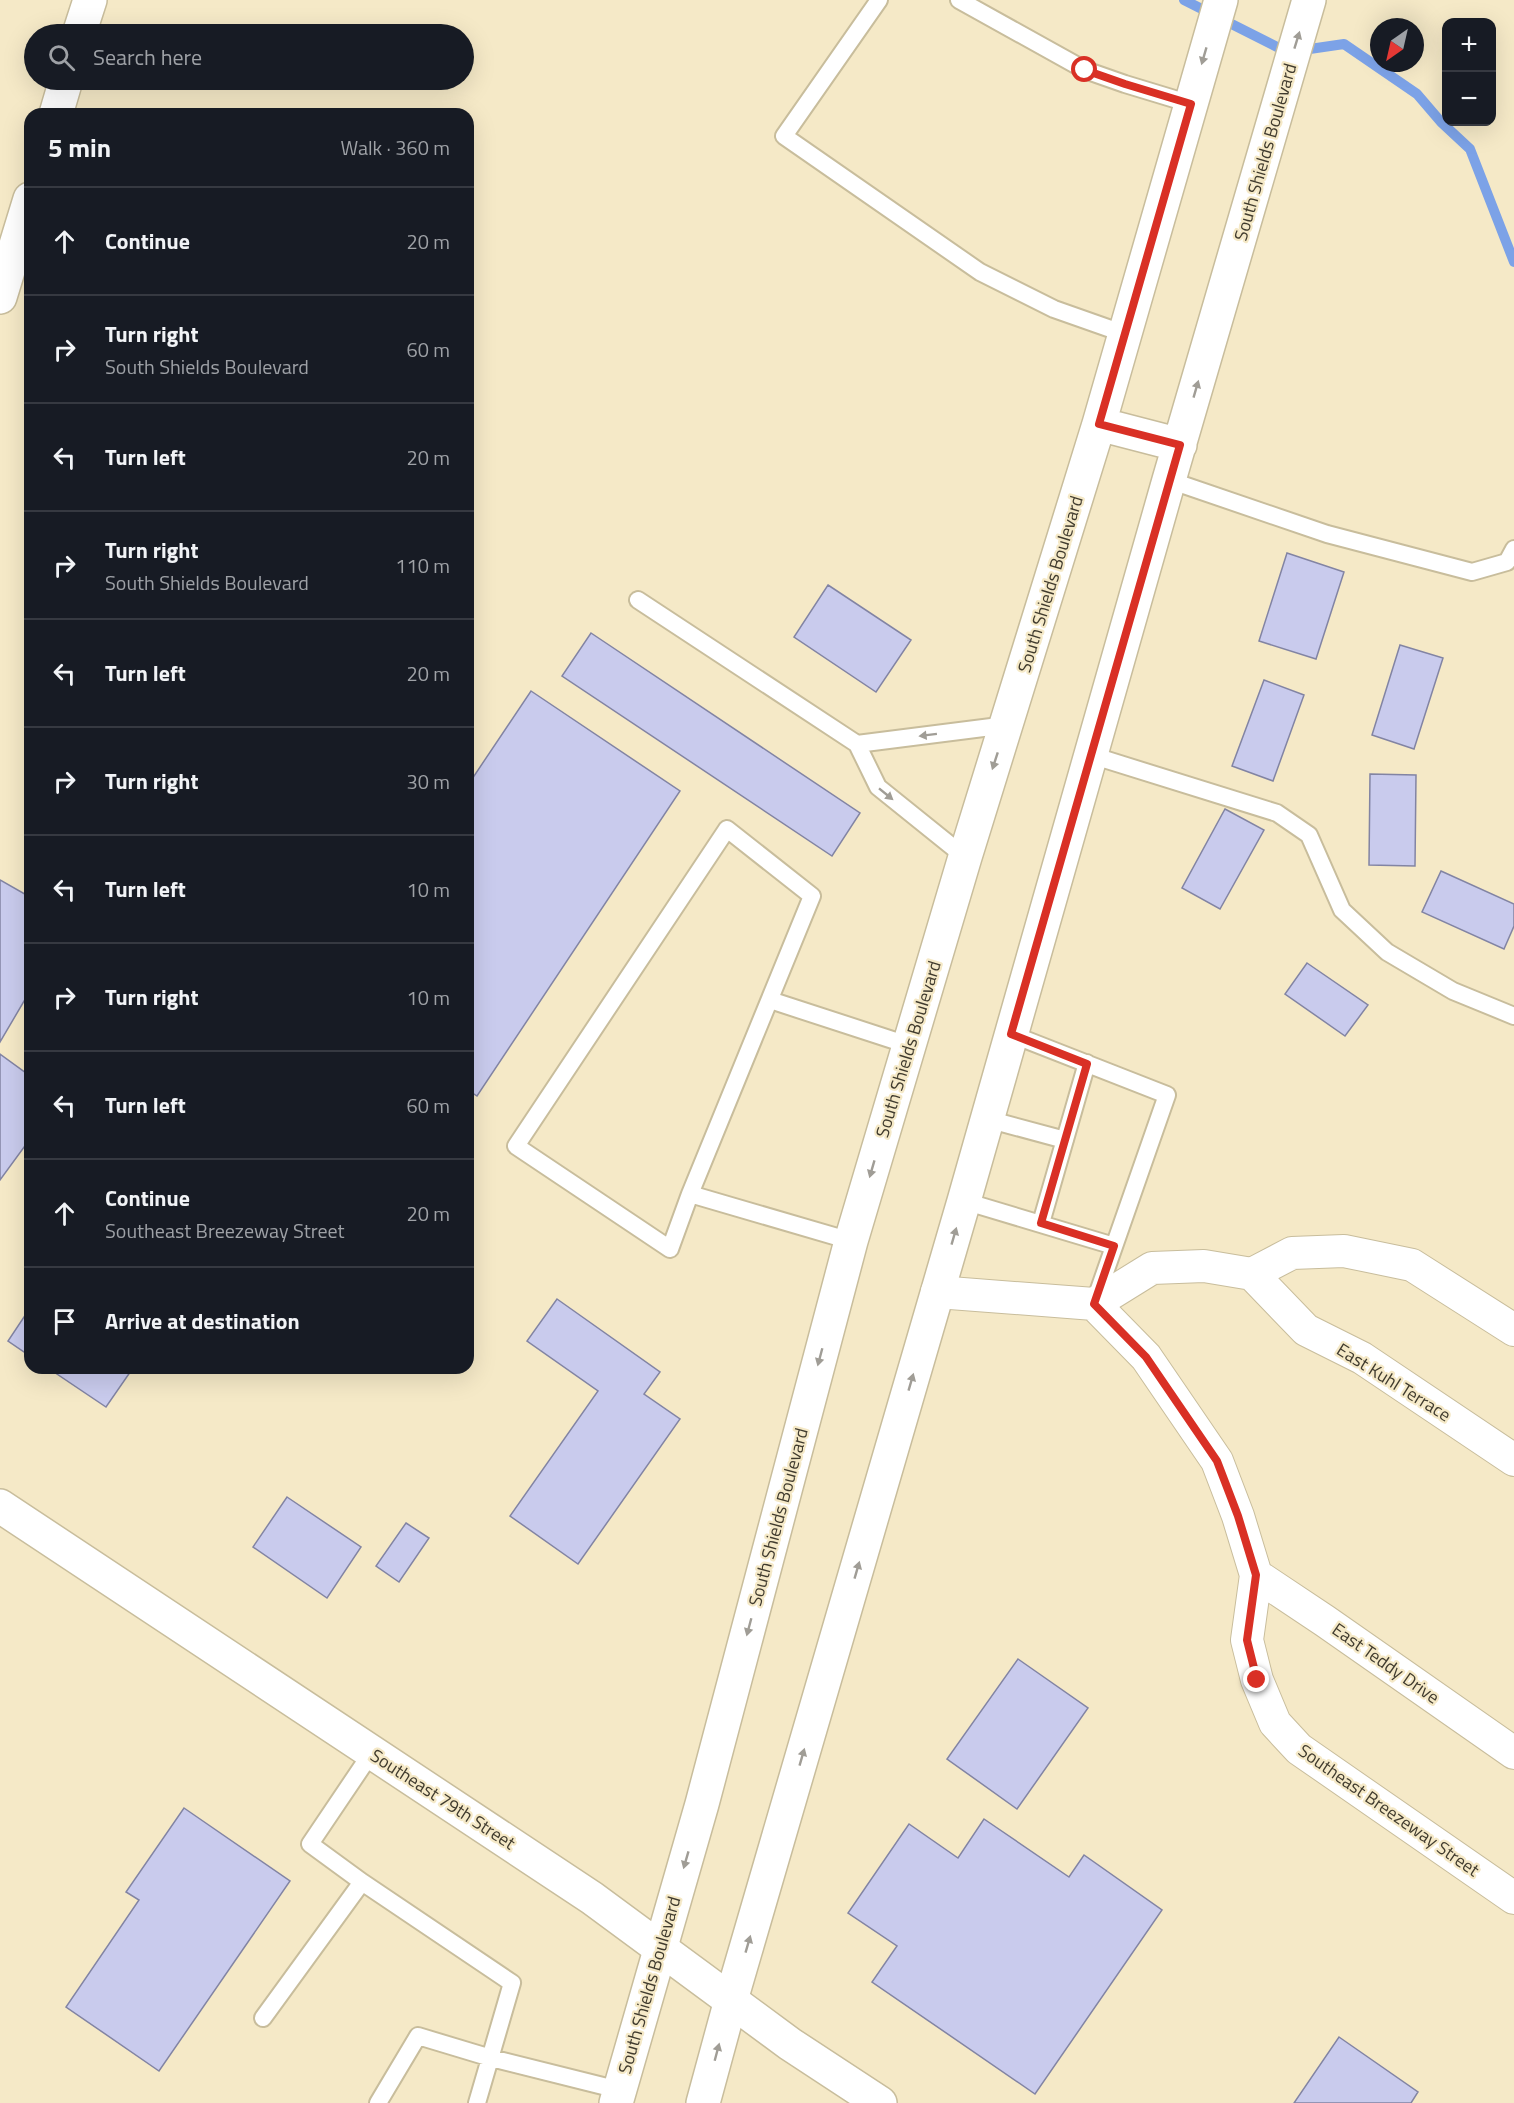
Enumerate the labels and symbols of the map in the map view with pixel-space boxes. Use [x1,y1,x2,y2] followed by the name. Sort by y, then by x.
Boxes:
[1370,18,1424,72] north arrow
[1293,31,1302,49] one-way arrow
[1199,47,1208,65] one-way arrow
[1071,56,1097,82] route start
[1227,60,1303,244] street label: South Shields Boulevard
[1192,380,1201,398] one-way arrow
[1010,492,1090,676] street label: South Shields Boulevard
[918,730,937,740] one-way arrow
[990,752,999,770] one-way arrow
[879,787,894,799] one-way arrow
[868,957,948,1141] street label: South Shields Boulevard
[867,1160,876,1178] one-way arrow
[950,1227,959,1245] one-way arrow
[1332,1336,1456,1428] street label: East Kuhl Terrace
[815,1348,824,1366] one-way arrow
[907,1373,916,1391] one-way arrow
[741,1425,815,1609] street label: South Shields Boulevard
[853,1561,862,1579] one-way arrow
[1327,1616,1445,1710] street label: East Teddy Drive
[743,1618,753,1636] one-way arrow
[1243,1666,1269,1692] route end
[1293,1737,1486,1883] street label: Southeast Breezeway Street
[365,1742,521,1856] street label: Southeast 79th Street
[798,1748,807,1766] one-way arrow
[680,1851,690,1869] one-way arrow
[611,1893,687,2077] street label: South Shields Boulevard
[744,1935,753,1953] one-way arrow
[713,2043,723,2061] one-way arrow

